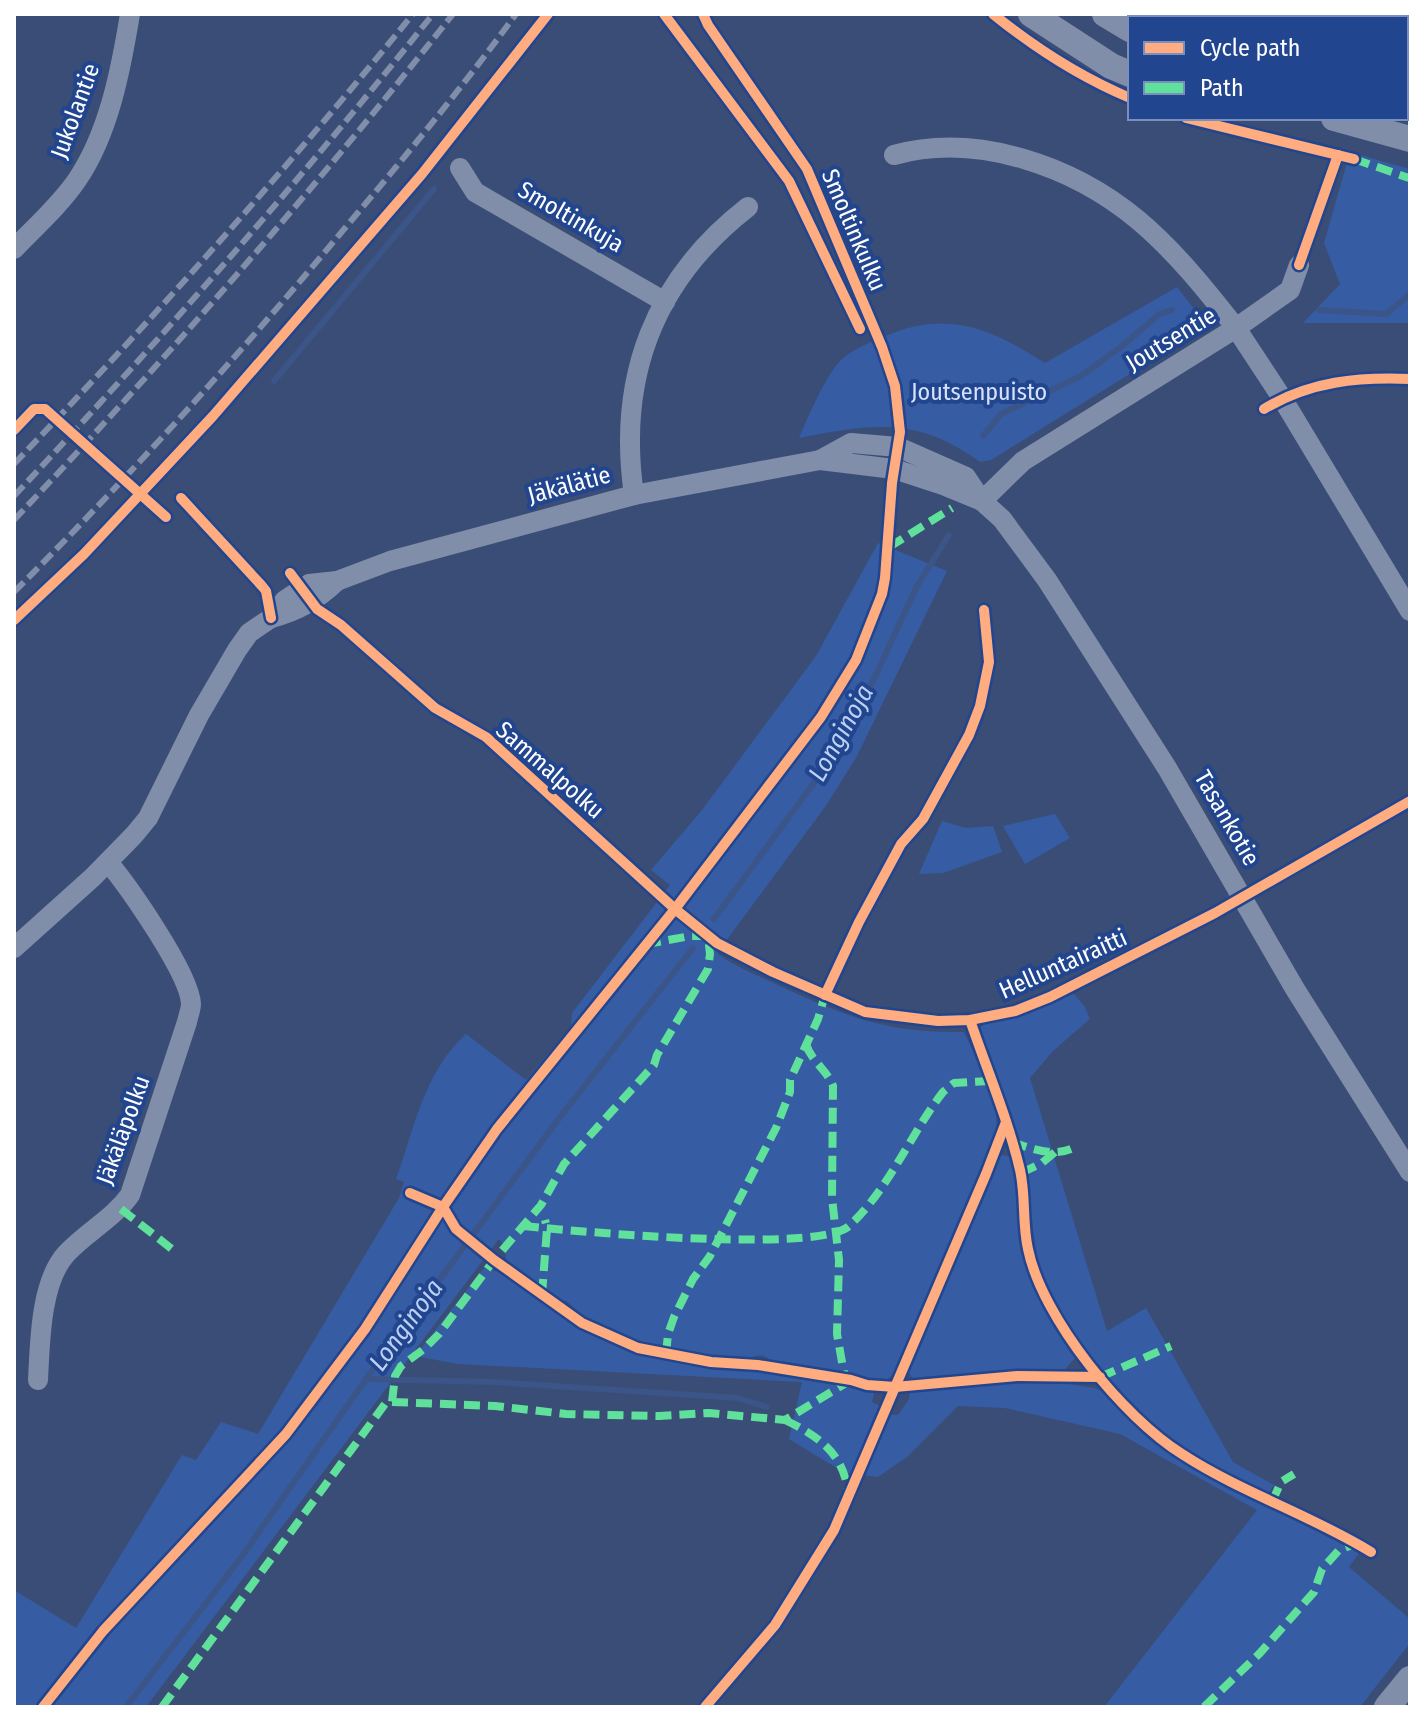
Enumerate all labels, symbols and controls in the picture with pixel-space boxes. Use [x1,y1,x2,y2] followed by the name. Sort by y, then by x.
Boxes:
[1128,16,1408,120] legend
[1200,34,1300,62] text: Cycle path
[45,60,105,162] street label: Jukolantie
[1200,74,1244,102] text: Path
[816,165,892,295] street label: Smoltinkulku
[513,176,629,258] street label: Smoltinkuja
[1121,301,1221,377] street label: Joutsentie
[911,378,1047,406] park label: Joutsenpuisto
[525,461,613,509] street label: Jäkälätie
[802,679,880,787] water label: Longinoja
[490,716,610,824] street label: Sammalpolku
[1189,765,1265,871] street label: Tasankotie
[995,923,1131,1005] street label: Helluntairaitti
[90,1072,156,1188] street label: Jäkäläpolku
[362,1273,450,1377] water label: Longinoja

